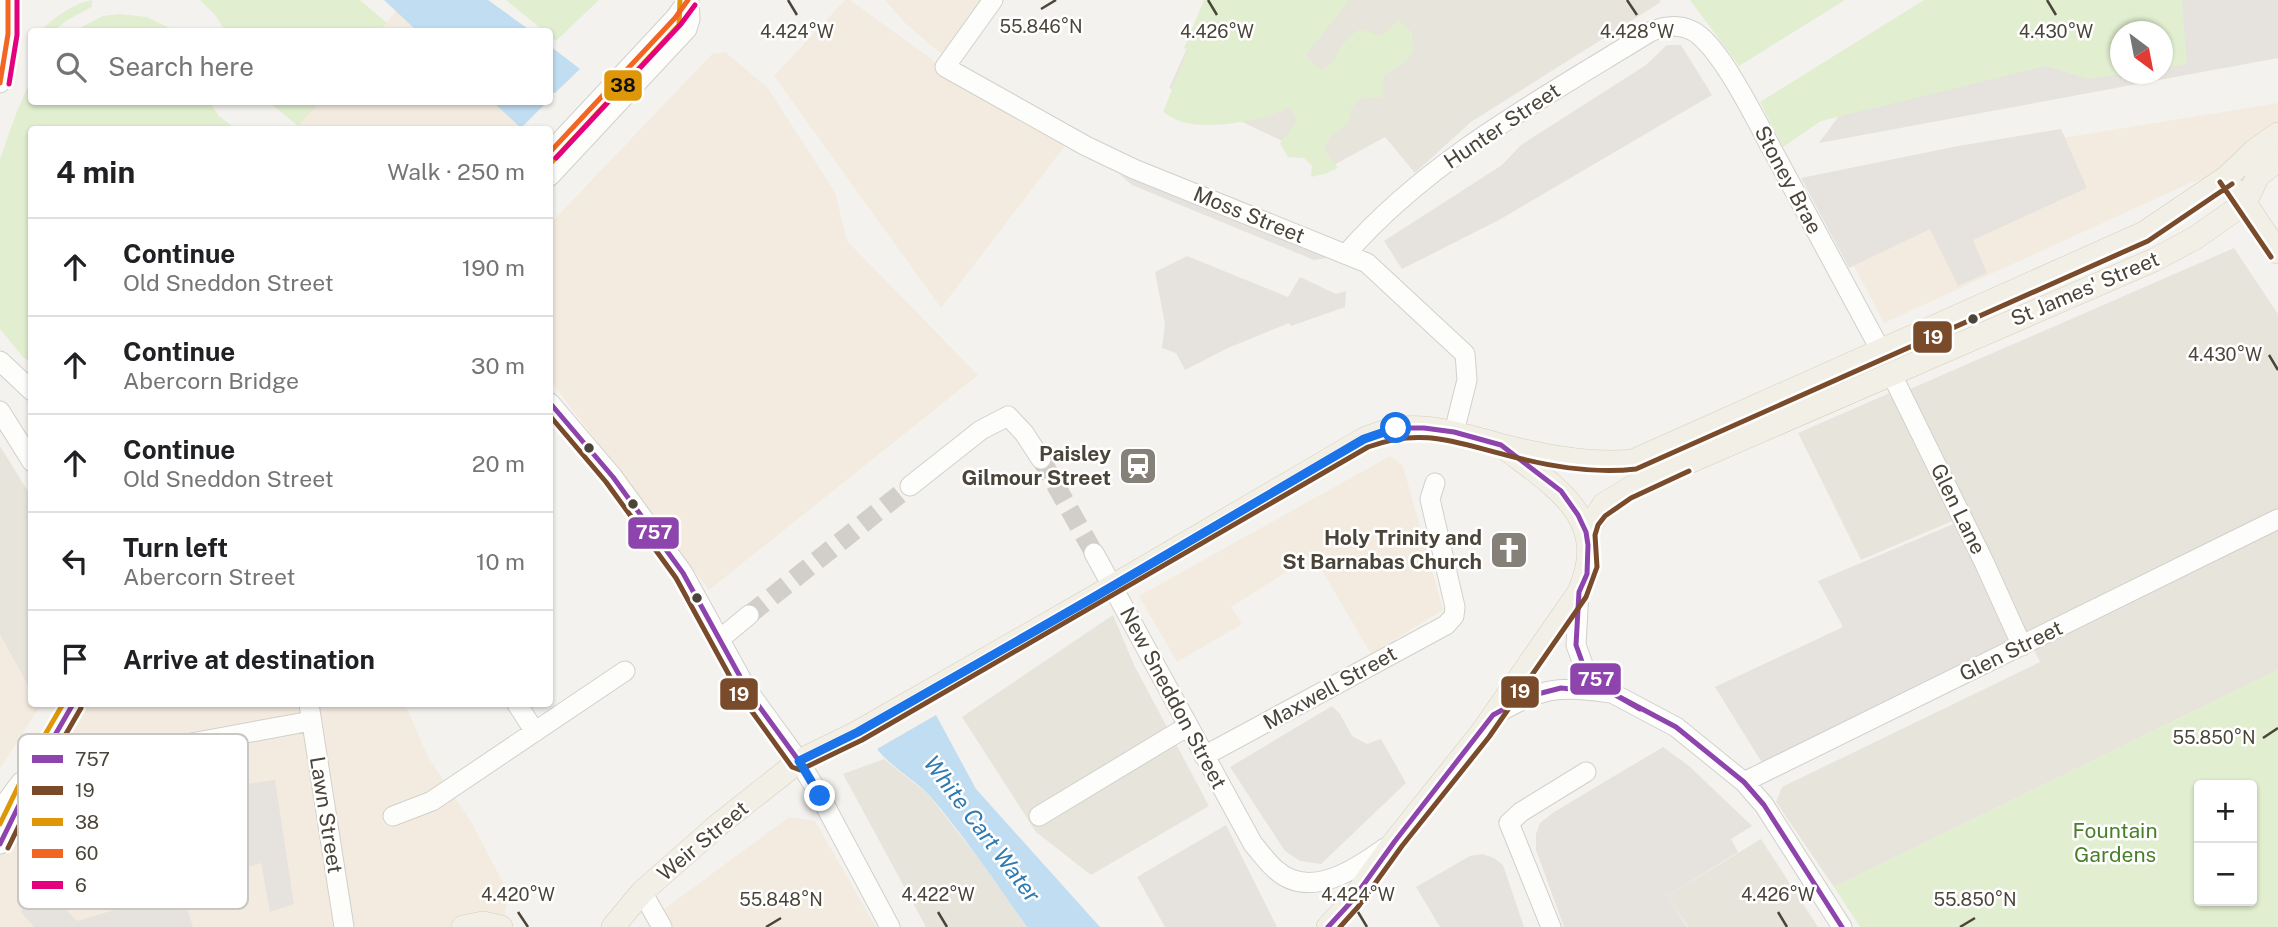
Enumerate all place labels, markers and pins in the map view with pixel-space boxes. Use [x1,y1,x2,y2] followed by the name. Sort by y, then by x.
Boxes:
[1966,312,1980,326] unlabelled marker
[582,441,596,455] unlabelled marker
[962,441,1111,490] place label: Paisley Gilmour Street
[1117,445,1159,487] station icon: Paisley Gilmour Street
[626,497,640,511] unlabelled marker
[1282,525,1482,574] place label: Holy Trinity and St Barnabas Church
[1488,529,1530,571] church icon: Holy Trinity and St Barnabas Church
[690,591,704,605] unlabelled marker

